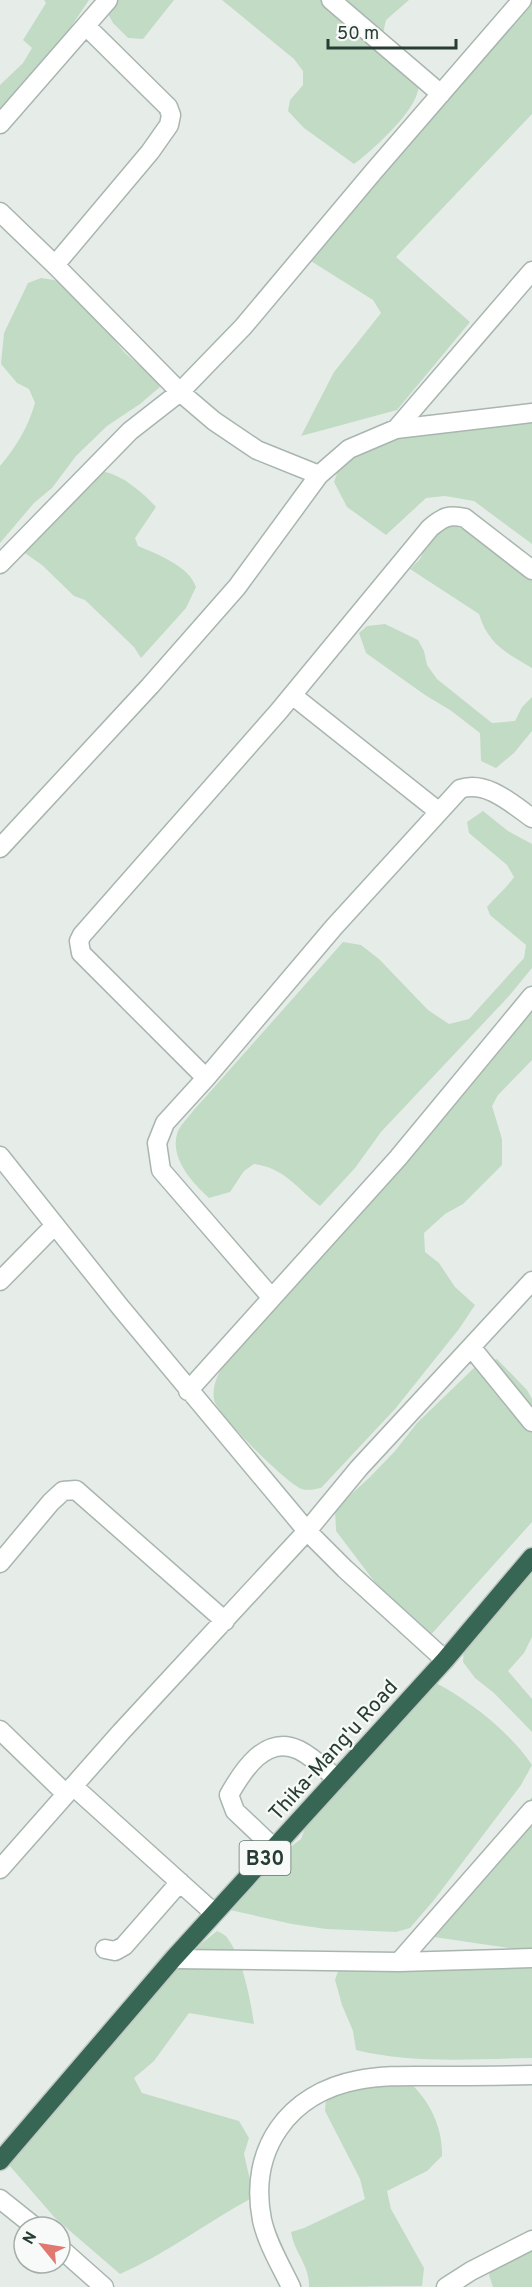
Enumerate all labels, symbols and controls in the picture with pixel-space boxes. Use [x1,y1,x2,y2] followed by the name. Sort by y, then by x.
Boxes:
[328,12,456,50] scale bar
[337,23,379,46] text: 50 m
[264,1675,405,1827] street label: Thika-Mang'u Road
[240,1841,290,1875] road number: B30
[12,2215,72,2275] north arrow
[19,2229,42,2248] text: N

